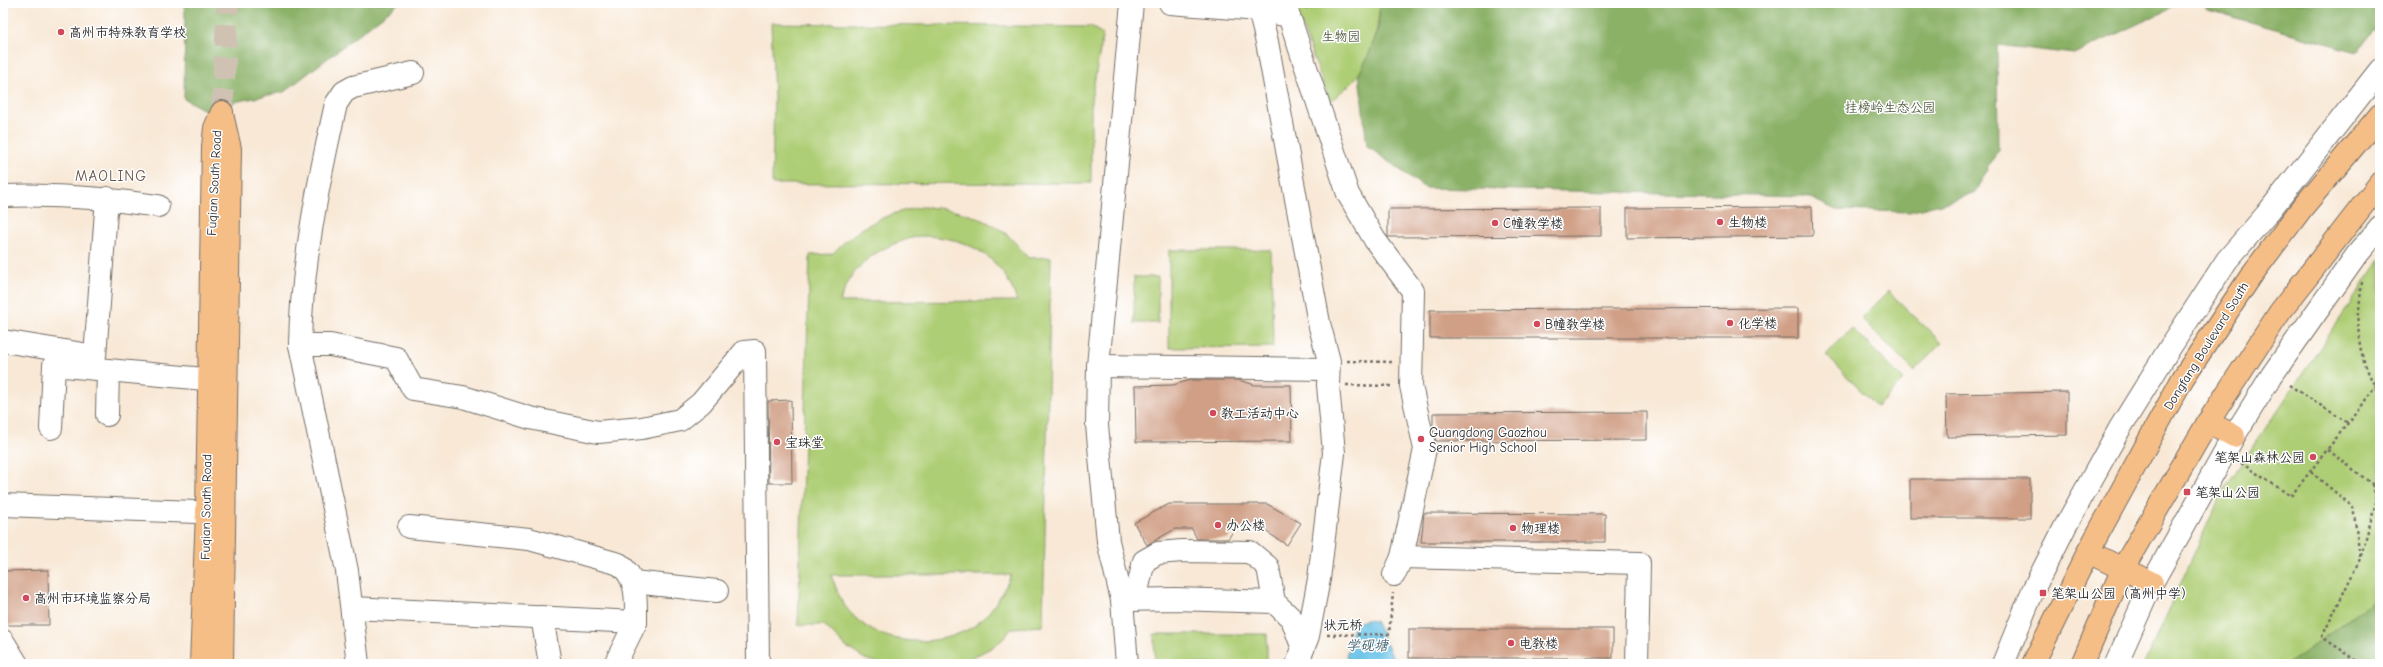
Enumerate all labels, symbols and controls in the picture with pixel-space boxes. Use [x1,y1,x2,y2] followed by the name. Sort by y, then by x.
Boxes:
[69,25,186,40] place label: 高州市特殊教育学校
[56,27,66,37] marker: 高州市特殊教育学校
[1321,29,1361,44] park label: 生物园
[1844,100,1936,115] park label: 挂榜岭生态公园
[204,130,224,236] street label: Fuqian South Road
[75,167,147,185] district label: MAOLING
[1728,215,1767,230] place label: 生物楼
[1503,216,1563,231] place label: C幢教学楼
[1715,217,1725,227] marker: 生物楼
[1490,218,1500,228] marker: C幢教学楼
[2160,279,2252,413] street label: Dongfang Boulevard South
[1738,316,1777,331] place label: 化学楼
[1545,317,1605,332] place label: B幢教学楼
[1725,318,1735,328] marker: 化学楼
[1532,319,1542,329] marker: B幢教学楼
[1221,406,1299,421] place label: 教工活动中心
[1208,408,1218,418] marker: 教工活动中心
[1429,425,1547,455] place label: Guangdong Gaozhou Senior High School
[1416,434,1426,444] marker: Guangdong Gaozhou Senior High School
[785,435,824,450] place label: 宝珠堂
[772,437,782,447] marker: 宝珠堂
[2214,450,2305,465] place label: 笔架山森林公园
[2308,452,2318,462] marker: 笔架山森林公园
[198,454,214,560] street label: Fuqian South Road
[2195,485,2260,500] place label: 笔架山公园
[2182,487,2192,497] marker: 笔架山公园
[1226,518,1265,533] place label: 办公楼
[1213,520,1223,530] marker: 办公楼
[1521,521,1560,536] place label: 物理楼
[1508,523,1518,533] marker: 物理楼
[2051,586,2194,601] place label: 笔架山公园（高州中学）
[2038,588,2048,598] marker: 笔架山公园（高州中学）
[34,591,151,606] place label: 高州市环境监察分局
[21,593,31,603] marker: 高州市环境监察分局
[1323,617,1363,633] street label: 状元桥
[1519,636,1558,651] place label: 电教楼
[1346,637,1390,654] water label: 学砚塘
[1506,638,1516,648] marker: 电教楼

